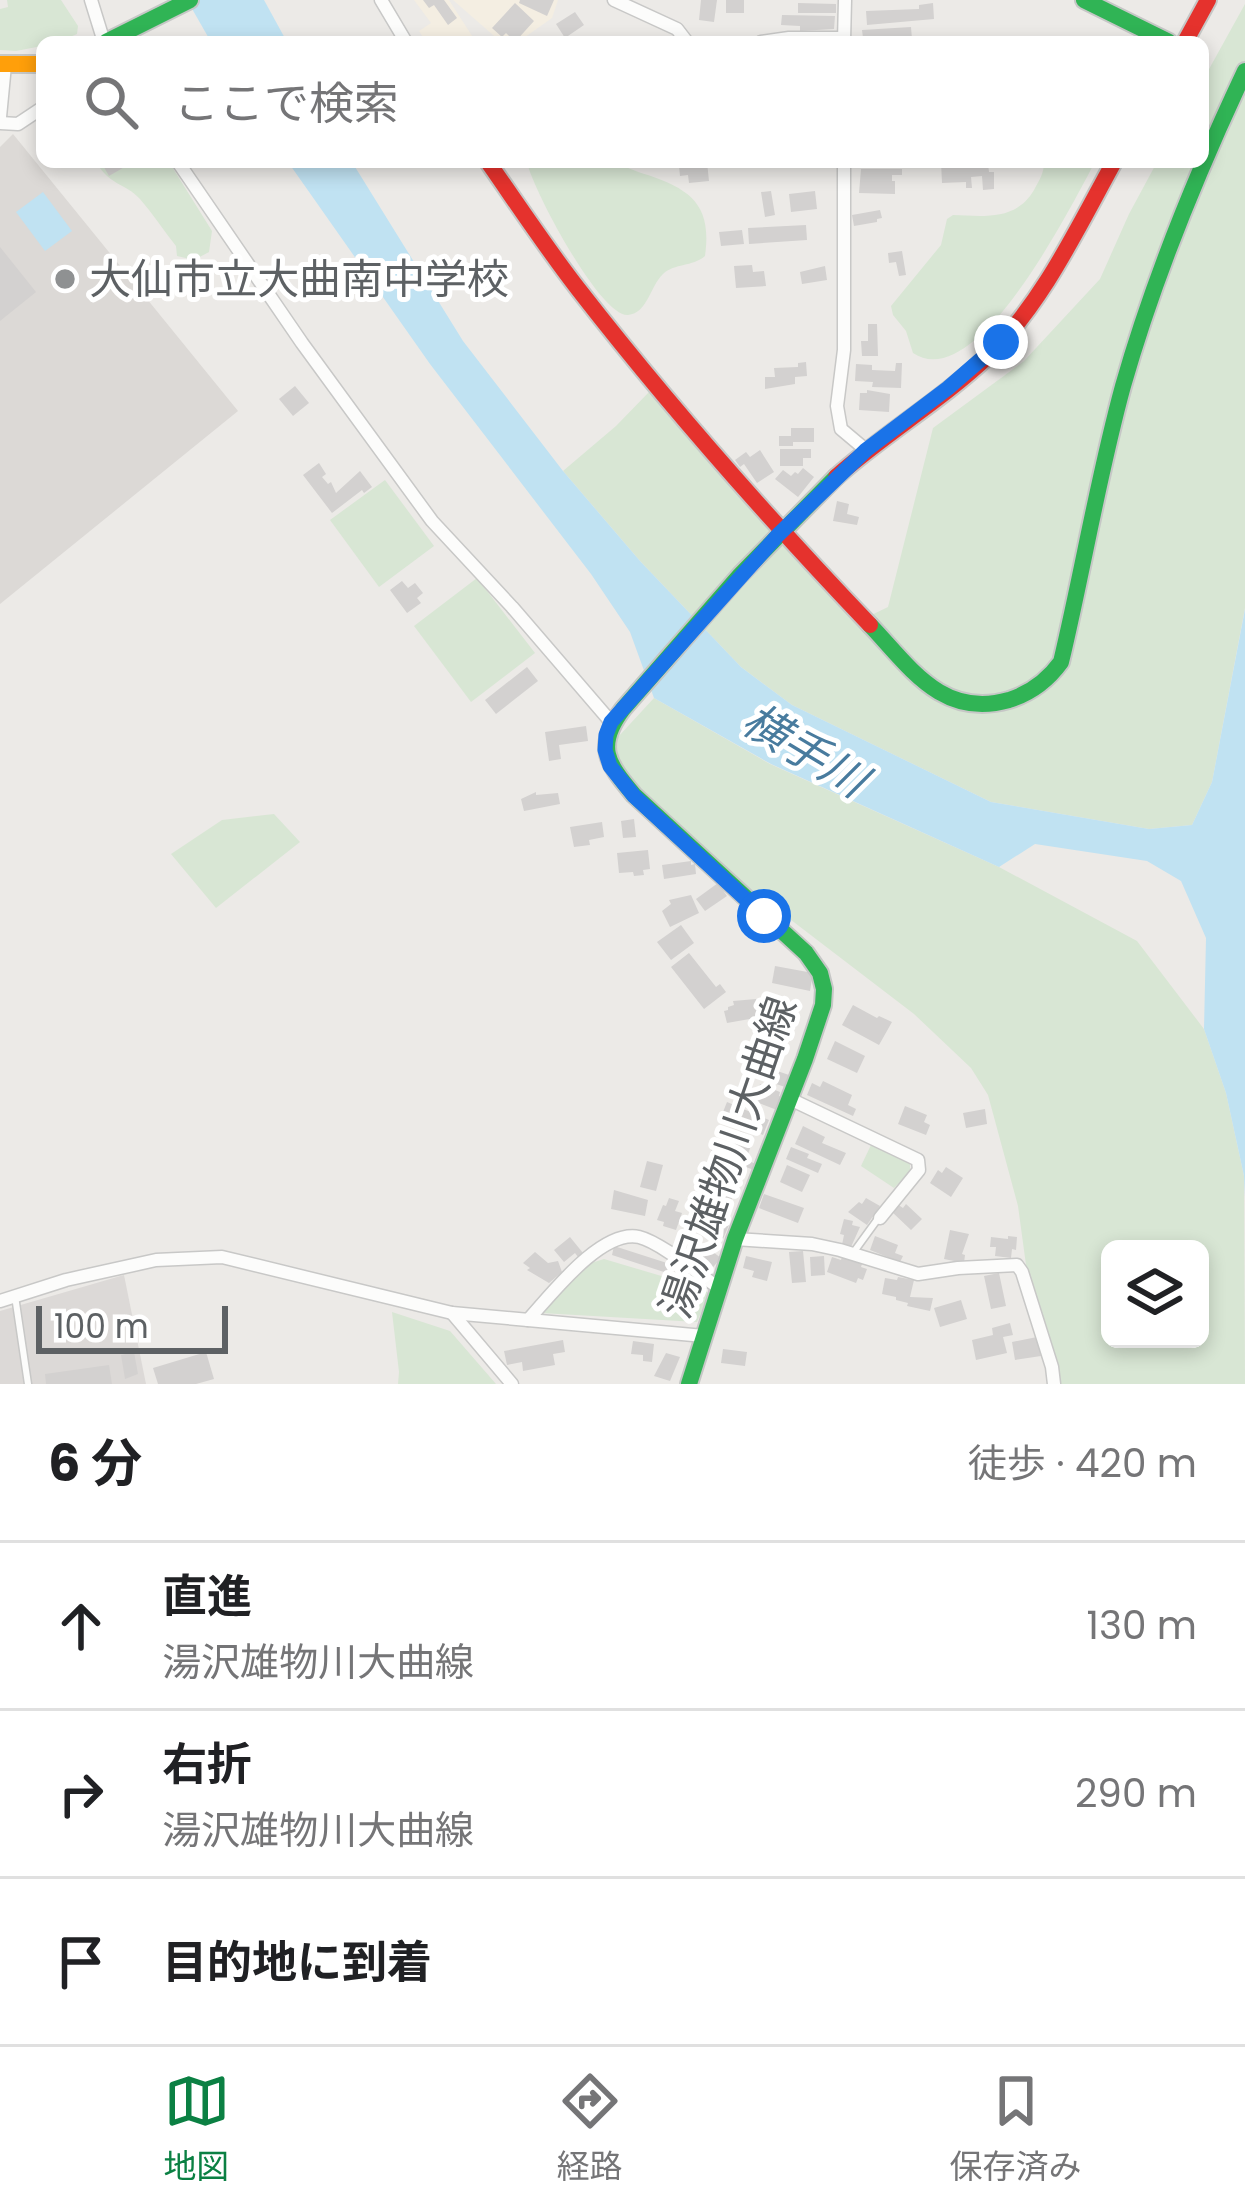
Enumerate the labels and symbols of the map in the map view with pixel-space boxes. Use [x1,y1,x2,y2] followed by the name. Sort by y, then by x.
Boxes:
[89,250,509,309] place label: 大仙市立大曲南中学校
[52,266,78,292] marker: 大仙市立大曲南中学校
[974,315,1028,369] route end
[731,689,882,814] water label: 横手川
[737,889,791,943] route start
[646,989,811,1326] street label: 湯沢雄物川大曲線
[36,1300,228,1353] scale bar

